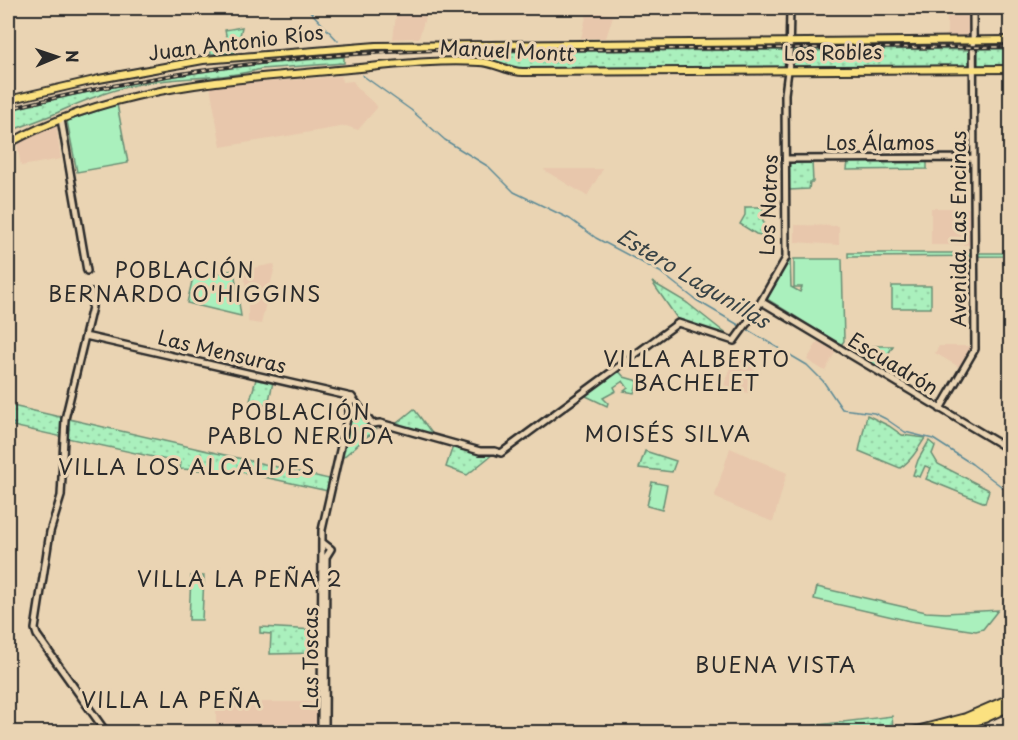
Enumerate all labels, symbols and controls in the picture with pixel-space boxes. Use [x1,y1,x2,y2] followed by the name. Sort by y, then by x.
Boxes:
[146,16,325,68] street label: Juan Antonio Ríos
[27,27,87,87] north arrow
[439,31,575,69] street label: Manuel Montt
[783,36,883,68] street label: Los Robles
[61,50,85,63] text: N
[826,127,934,157] street label: Los Álamos
[943,131,973,327] street label: Avenida Las Encinas
[751,154,785,256] street label: Los Notros
[612,219,778,337] water label: Estero Lagunillas
[48,253,322,309] district label: POBLACIÓN BERNARDO O'HIGGINS
[155,322,289,380] street label: Las Mensuras
[843,324,944,402] street label: Escuadrón
[603,342,791,398] district label: VILLA ALBERTO BACHELET
[207,395,395,451] district label: POBLACIÓN PABLO NERUDA
[584,417,752,449] district label: MOISÉS SILVA
[58,450,316,482] district label: VILLA LOS ALCALDES
[137,562,343,594] district label: VILLA LA PEÑA 2
[295,607,325,709] street label: Las Toscas
[695,648,857,680] district label: BUENA VISTA
[81,683,263,715] district label: VILLA LA PEÑA

